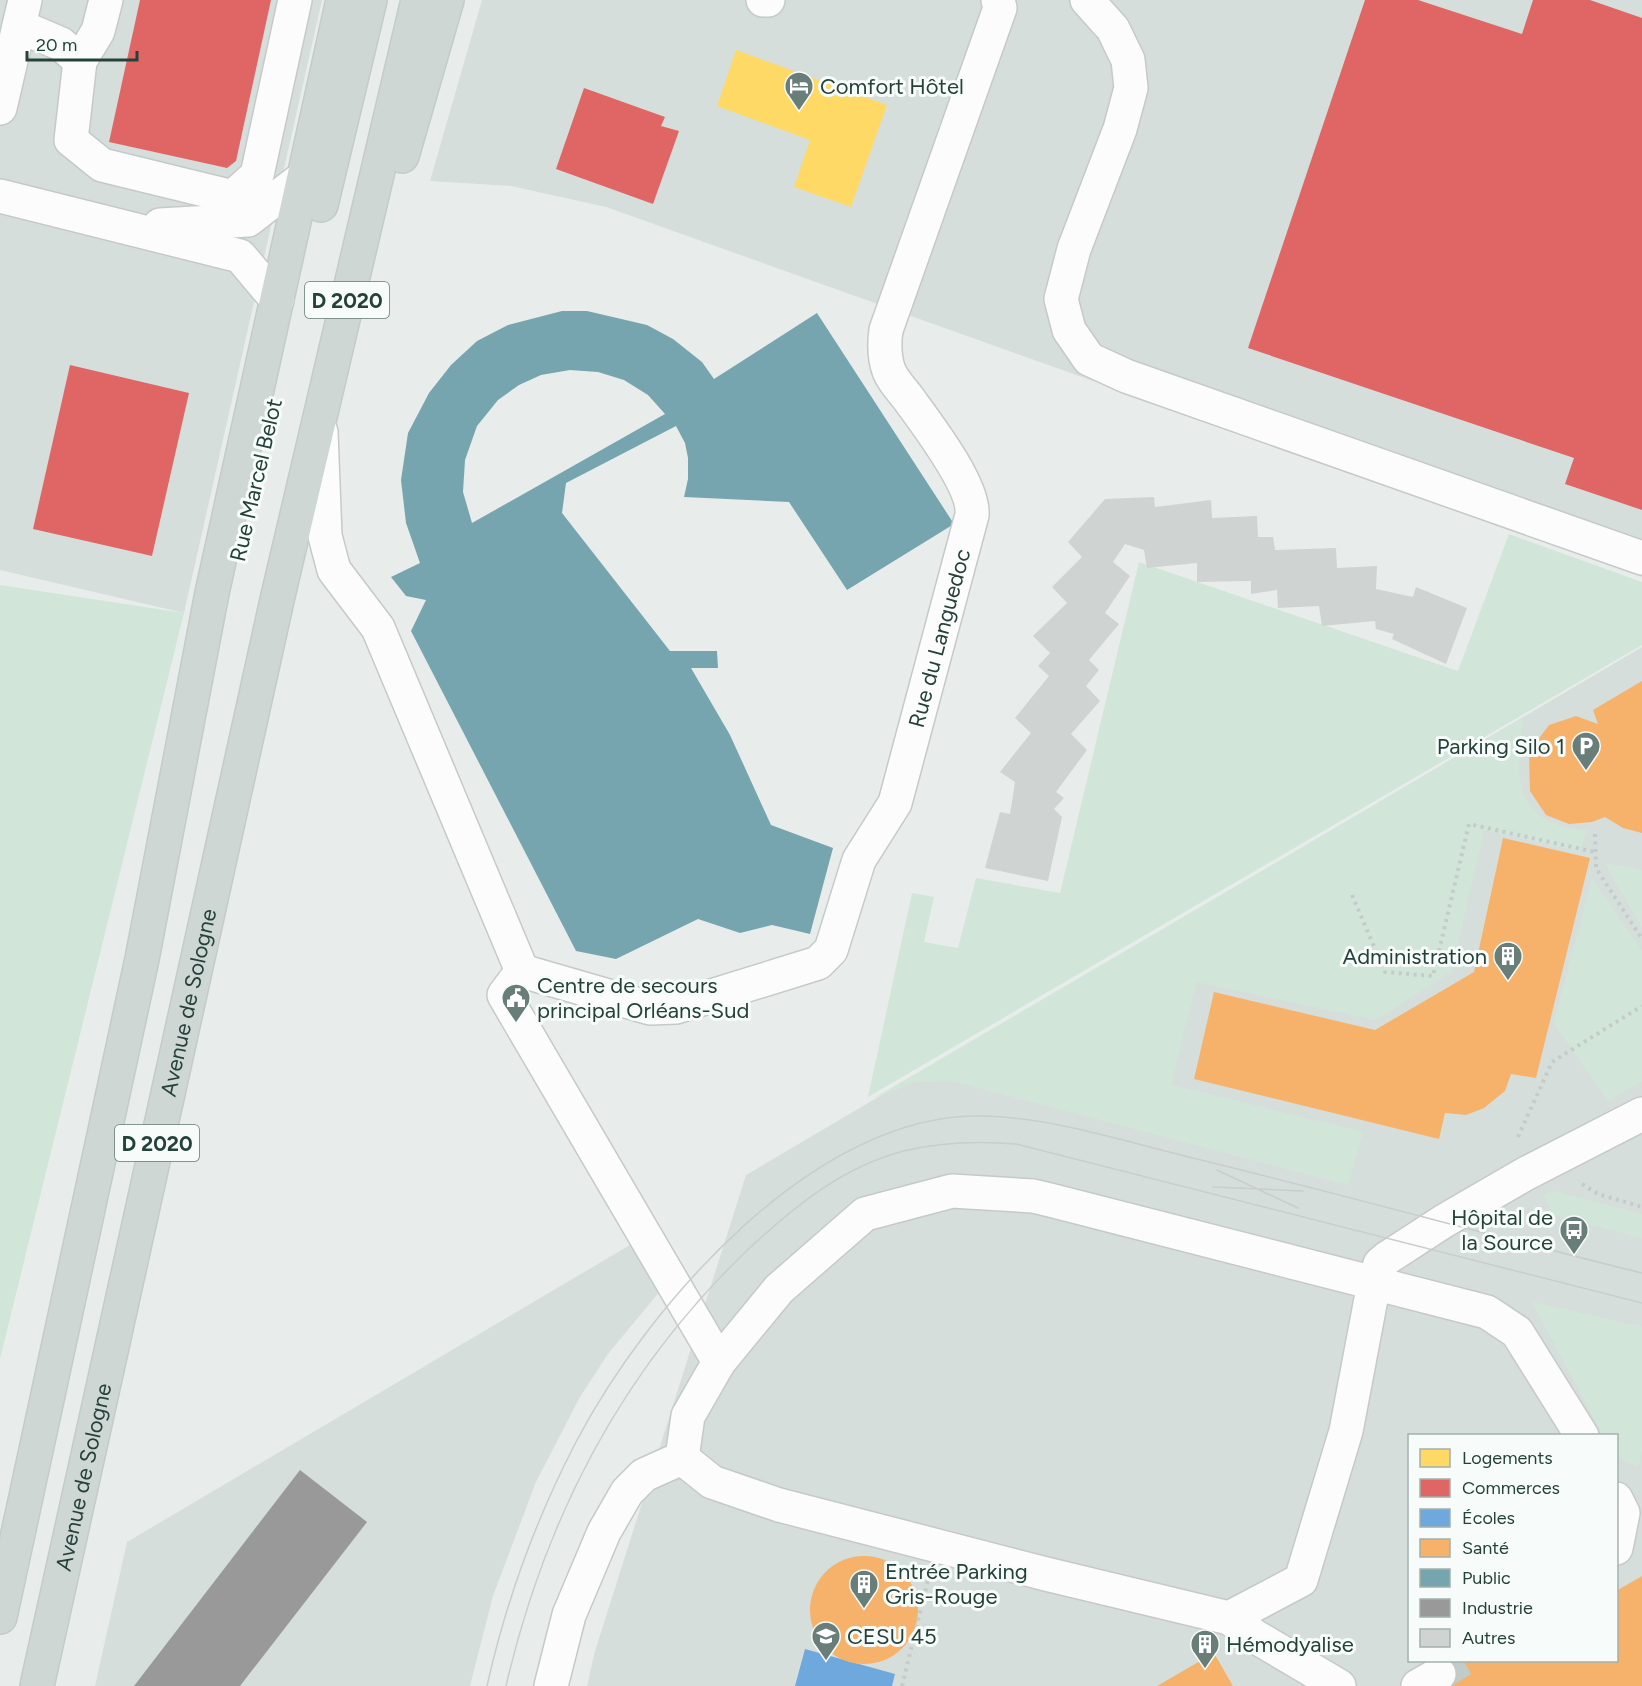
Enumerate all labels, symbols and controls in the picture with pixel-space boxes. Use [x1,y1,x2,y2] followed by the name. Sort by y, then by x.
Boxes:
[27,24,136,62] scale bar
[36,34,77,56] text: 20 m
[783,70,815,112] hotel icon: Comfort Hôtel
[820,73,964,100] place label: Comfort Hôtel
[305,282,389,318] road number: D 2020
[224,396,288,564] street label: Rue Marcel Belot
[902,546,976,730] street label: Rue du Languedoc
[1570,730,1602,772] parking icon: Parking Silo 1
[1437,733,1565,760] place label: Parking Silo 1
[154,906,222,1099] street label: Avenue de Sologne
[1492,940,1524,982] building icon: Administration
[1342,943,1487,970] place label: Administration
[537,972,749,1024] place label: Centre de secours principal Orléans-Sud
[500,982,532,1024] public building icon: Centre de secours principal Orléans-Sud
[115,1125,199,1161] road number: D 2020
[1451,1204,1553,1256] place label: Hôpital de la Source
[1558,1214,1590,1256] bus stop icon: Hôpital de la Source
[49,1381,117,1573] street label: Avenue de Sologne
[1408,1434,1618,1662] legend
[1462,1447,1553,1469] text: Logements
[1462,1477,1560,1499] text: Commerces
[1462,1507,1515,1529] text: Écoles
[1462,1537,1509,1559] text: Santé
[885,1558,1028,1610] place label: Entrée Parking Gris-Rouge
[1462,1567,1511,1589] text: Public
[848,1568,880,1610] building icon: Entrée Parking Gris-Rouge
[1462,1597,1533,1619] text: Industrie
[810,1620,842,1662] school or university icon: CESU 45
[847,1623,937,1650] place label: CESU 45
[1462,1627,1515,1649] text: Autres
[1189,1628,1221,1670] building icon: Hémodyalise
[1226,1631,1354,1658] place label: Hémodyalise

